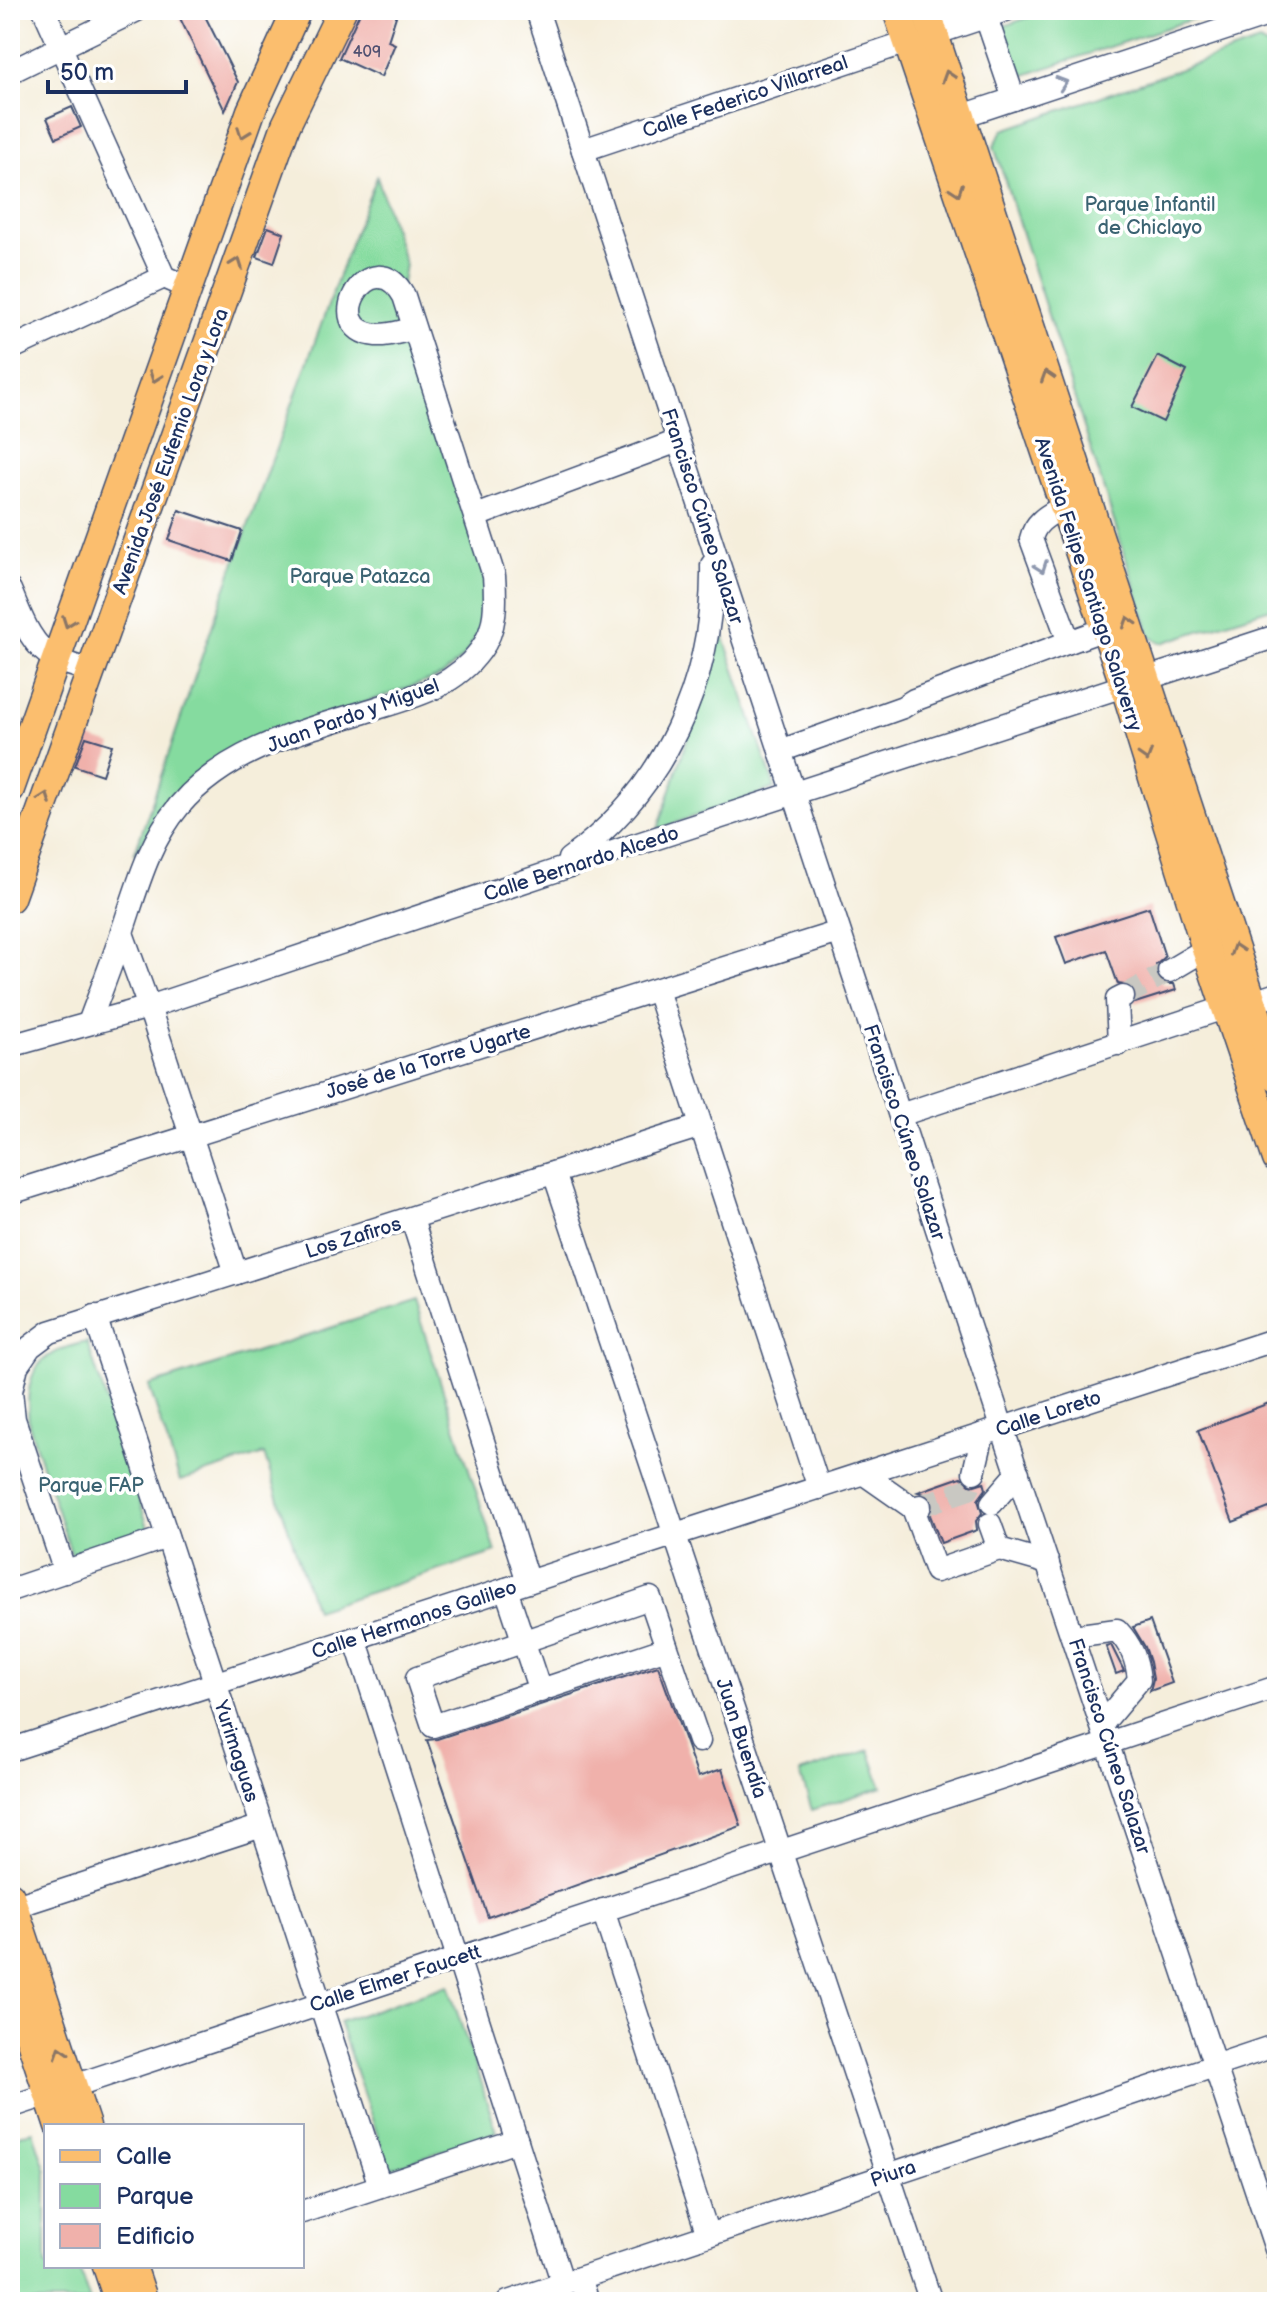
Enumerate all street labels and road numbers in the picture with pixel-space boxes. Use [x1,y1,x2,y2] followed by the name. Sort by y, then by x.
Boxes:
[639,51,851,143] street label: Calle Federico Villarreal
[108,305,234,598] street label: Avenida José Eufemio Lora y Lora
[656,405,749,628] street label: Francisco Cúneo Salazar
[1029,434,1147,734] street label: Avenida Felipe Santiago Salaverry
[264,674,443,758] street label: Juan Pardo y Miguel
[481,821,682,907] street label: Calle Bernardo Alcedo
[323,1019,534,1105] street label: José de la Torre Ugarte
[858,1021,951,1244] street label: Francisco Cúneo Salazar
[302,1212,404,1264] street label: Los Zafiros
[993,1386,1104,1442] street label: Calle Loreto
[309,1575,520,1664] street label: Calle Hermanos Galileo
[1063,1635,1156,1858] street label: Francisco Cúneo Salazar
[710,1675,772,1801] street label: Juan Buendía
[208,1696,264,1805] street label: Yurimaguas
[307,1940,484,2018] street label: Calle Elmer Faucett
[867,2155,919,2193] street label: Piura

